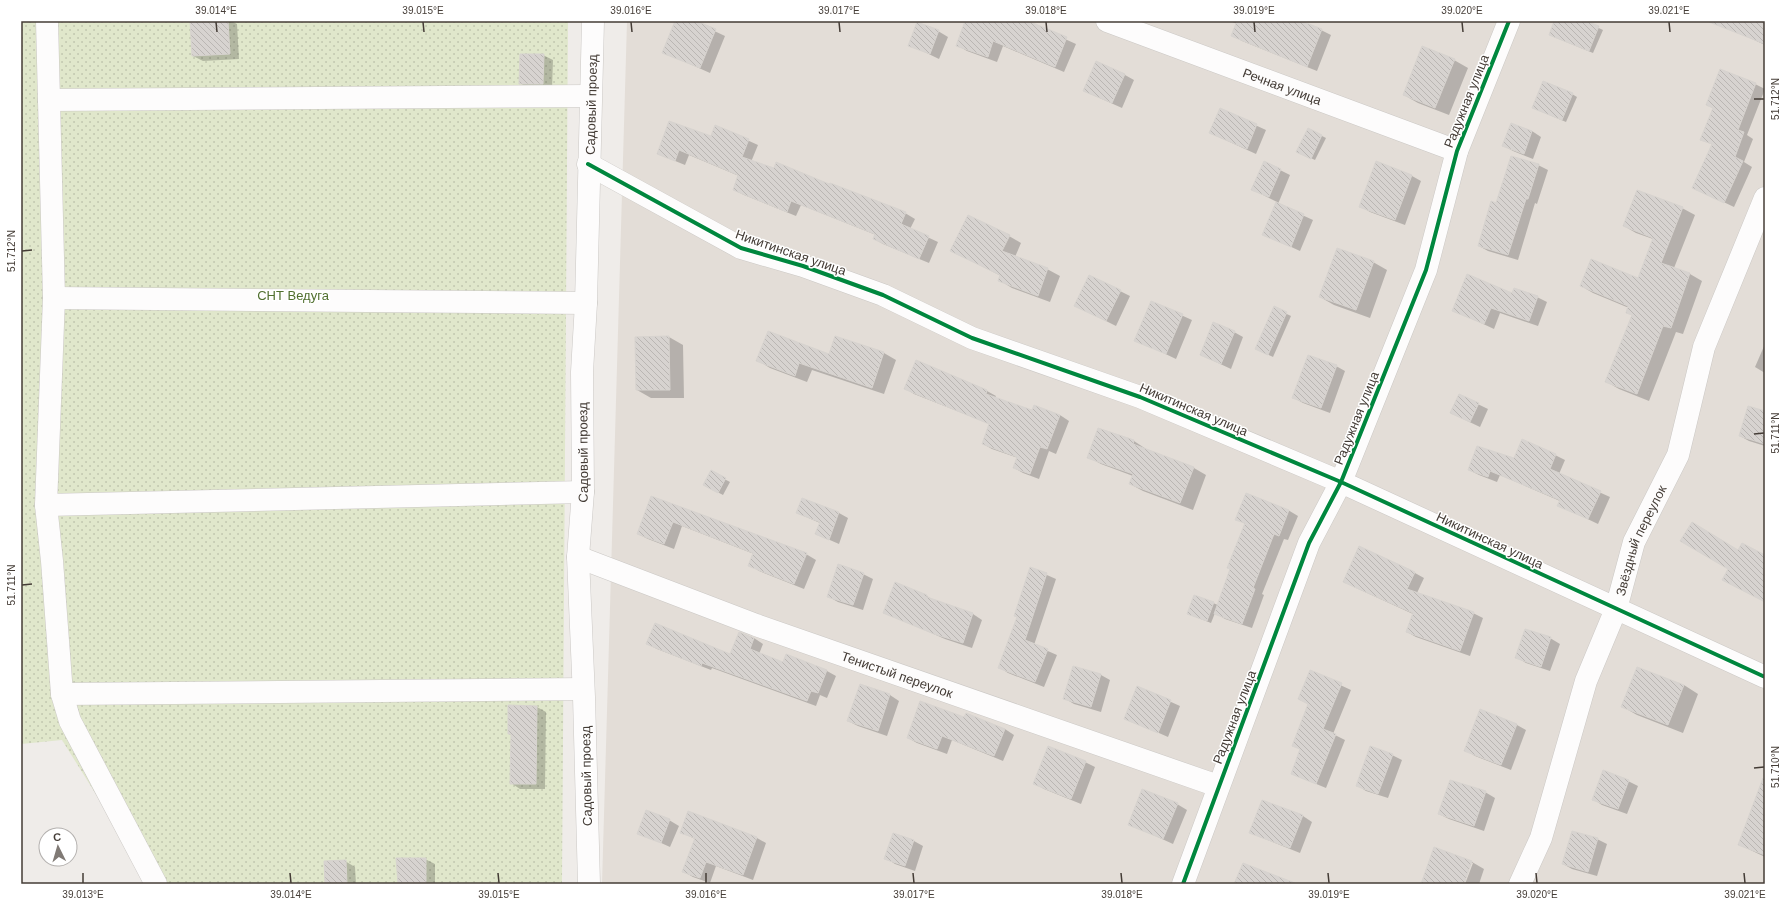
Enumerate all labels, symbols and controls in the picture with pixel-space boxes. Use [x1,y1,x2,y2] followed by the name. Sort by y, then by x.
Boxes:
[195,5,237,16] text: 39.014°E
[402,5,444,16] text: 39.015°E
[610,5,652,16] text: 39.016°E
[818,5,860,16] text: 39.017°E
[1025,5,1067,16] text: 39.018°E
[1233,5,1275,16] text: 39.019°E
[1441,5,1483,16] text: 39.020°E
[1648,5,1690,16] text: 39.021°E
[1441,52,1492,150] street label: Радужная улица
[583,54,600,155] street label: Садовый проезд
[1241,65,1324,108] street label: Речная улица
[1770,78,1781,120] text: 51.712°N
[734,226,849,279] street label: Никитинская улица
[6,230,17,272] text: 51.712°N
[257,288,330,303] park label: СНТ Ведуга
[1331,369,1382,467] street label: Радужная улица
[1137,380,1251,439] street label: Никитинская улица
[575,402,591,503] street label: Садовый проезд
[1770,412,1781,454] text: 51.711°N
[1613,482,1670,598] street label: Звёздный переулок
[1434,509,1546,572] street label: Никитинская улица
[6,564,17,606] text: 51.711°N
[839,648,955,701] street label: Тенистый переулок
[1210,667,1260,766] street label: Радужная улица
[578,725,595,826] street label: Садовый проезд
[1770,746,1781,788] text: 51.710°N
[38,827,78,867] north arrow
[53,831,62,843] text: С
[62,889,104,900] text: 39.013°E
[270,889,312,900] text: 39.014°E
[478,889,520,900] text: 39.015°E
[685,889,727,900] text: 39.016°E
[893,889,935,900] text: 39.017°E
[1101,889,1143,900] text: 39.018°E
[1308,889,1350,900] text: 39.019°E
[1516,889,1558,900] text: 39.020°E
[1724,889,1766,900] text: 39.021°E

